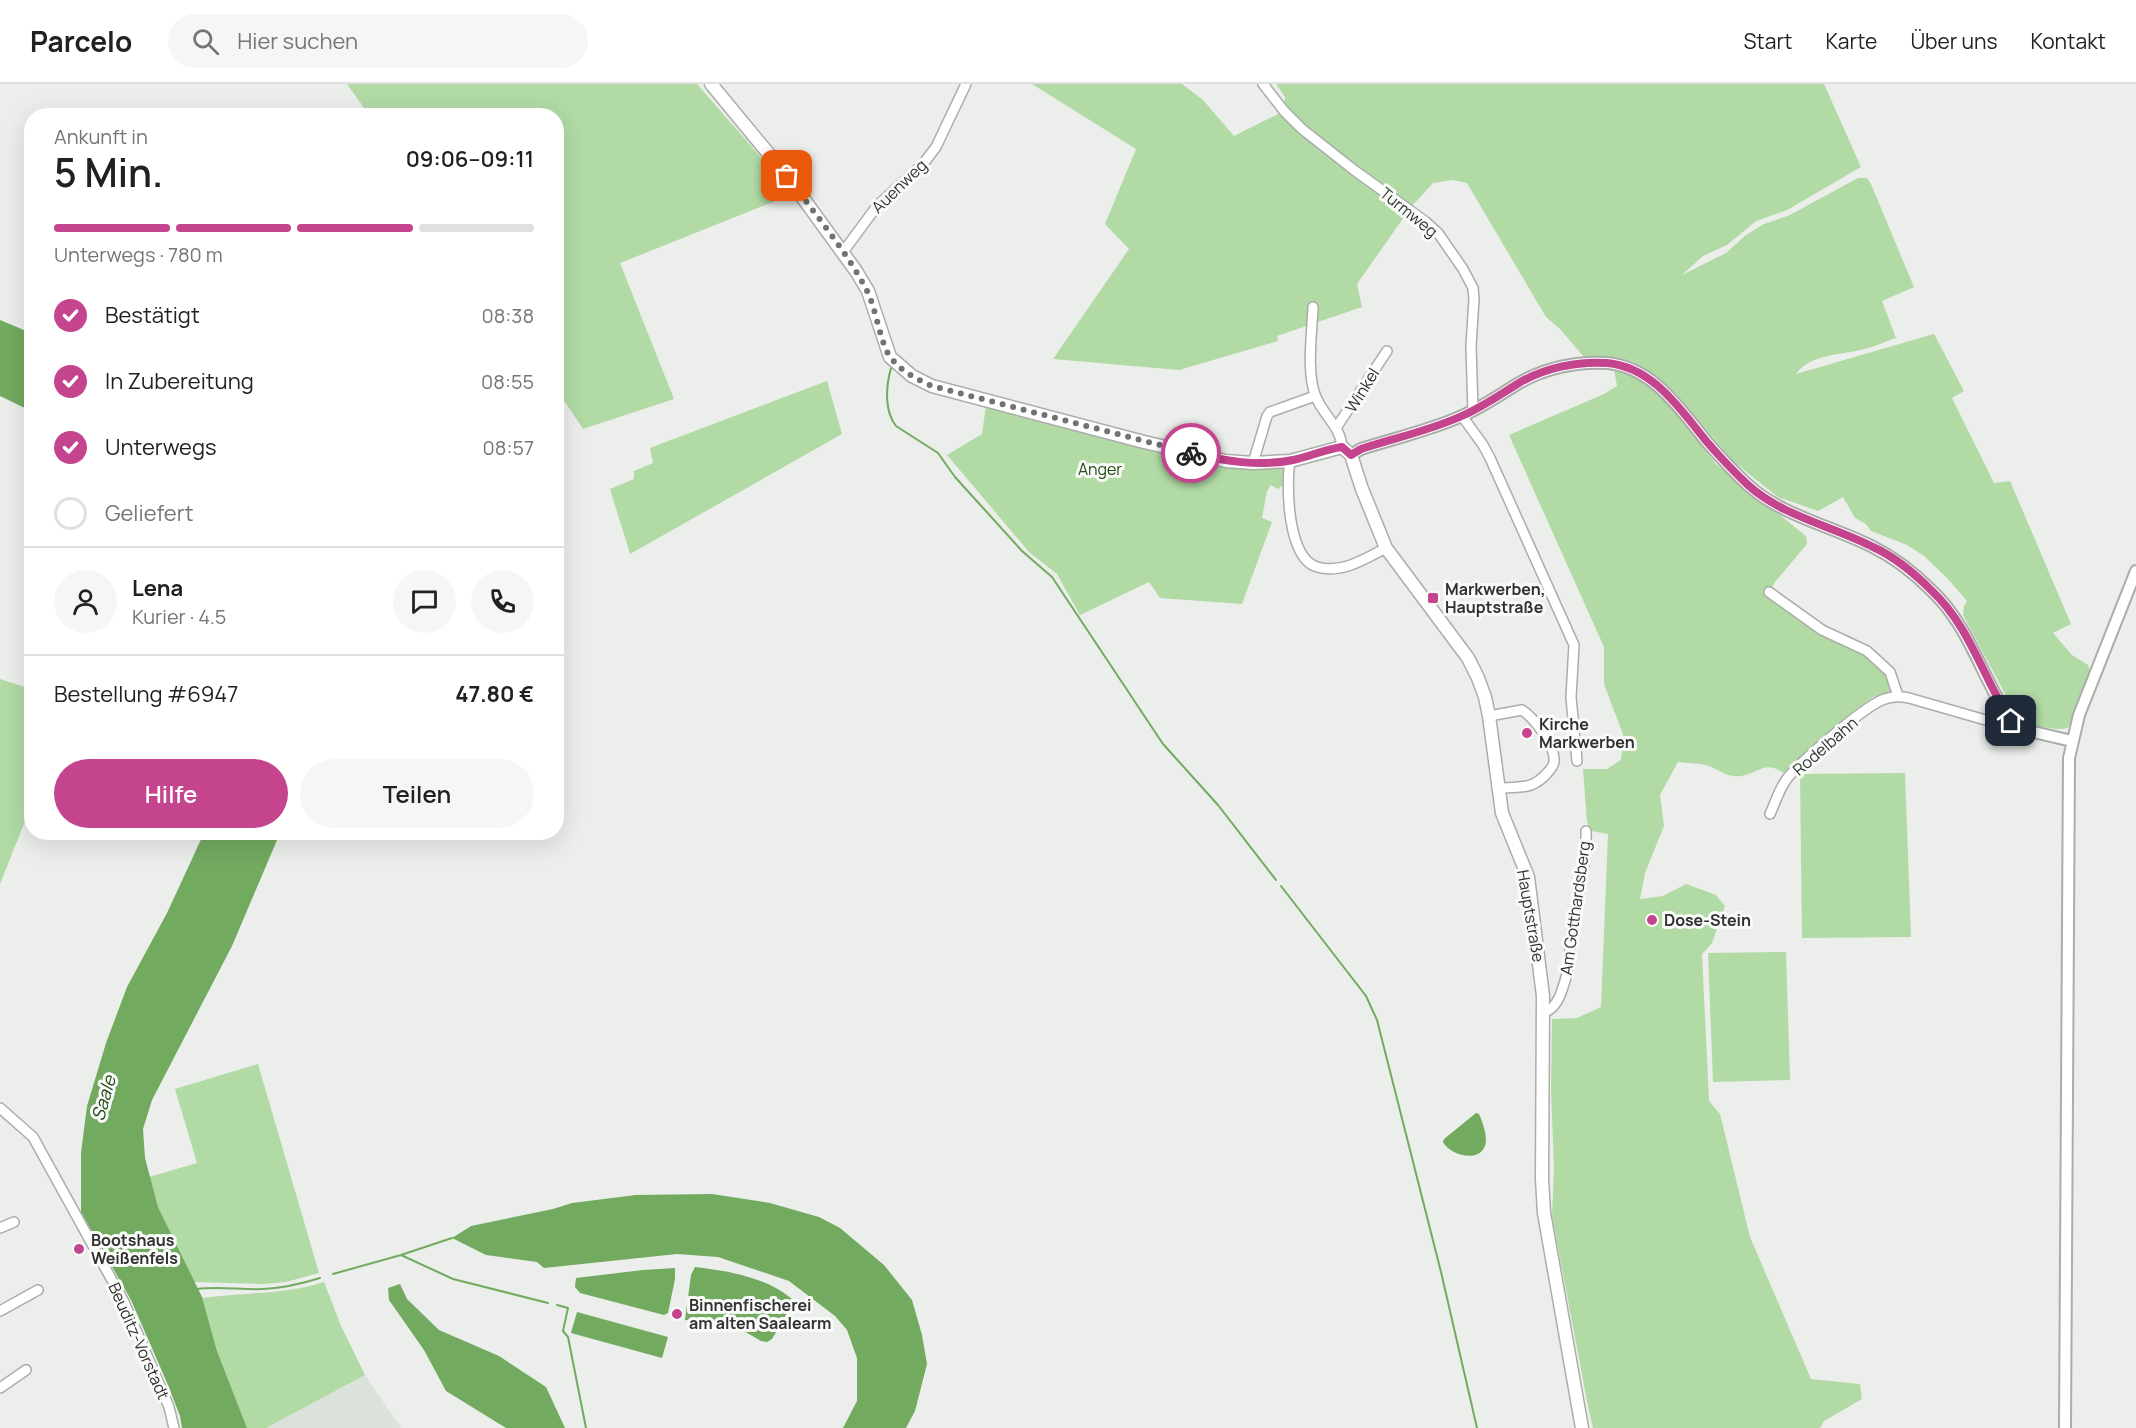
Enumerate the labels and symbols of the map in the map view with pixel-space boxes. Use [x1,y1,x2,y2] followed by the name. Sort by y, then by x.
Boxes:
[761,150,812,201] pin
[867,154,931,218] street label: Auenweg
[1376,182,1442,242] street label: Turmweg
[1340,363,1384,417] street label: Winkel
[1161,423,1221,483] courier
[1078,458,1122,480] park label: Anger
[1445,578,1546,618] place label: Markwerben, Hauptstraße
[1426,591,1440,605] marker: Markwerben, Hauptstraße
[1985,695,2036,746] pin
[1788,712,1862,780] street label: Rodelbahn
[1539,713,1635,753] place label: Kirche Markwerben
[1520,726,1534,740] marker: Kirche Markwerben
[1555,840,1595,976] street label: Am Gotthardsberg
[1512,868,1550,964] street label: Hauptstraße
[1664,909,1751,931] place label: Dose-Stein
[1645,913,1659,927] marker: Dose-Stein
[85,1071,121,1123] water label: Saale
[91,1229,178,1269] place label: Bootshaus Weißenfels
[72,1242,86,1256] marker: Bootshaus Weißenfels
[103,1279,175,1403] street label: Beuditz-Vorstadt
[689,1294,832,1334] place label: Binnenfischerei am alten Saalearm
[670,1307,684,1321] marker: Binnenfischerei am alten Saalearm

